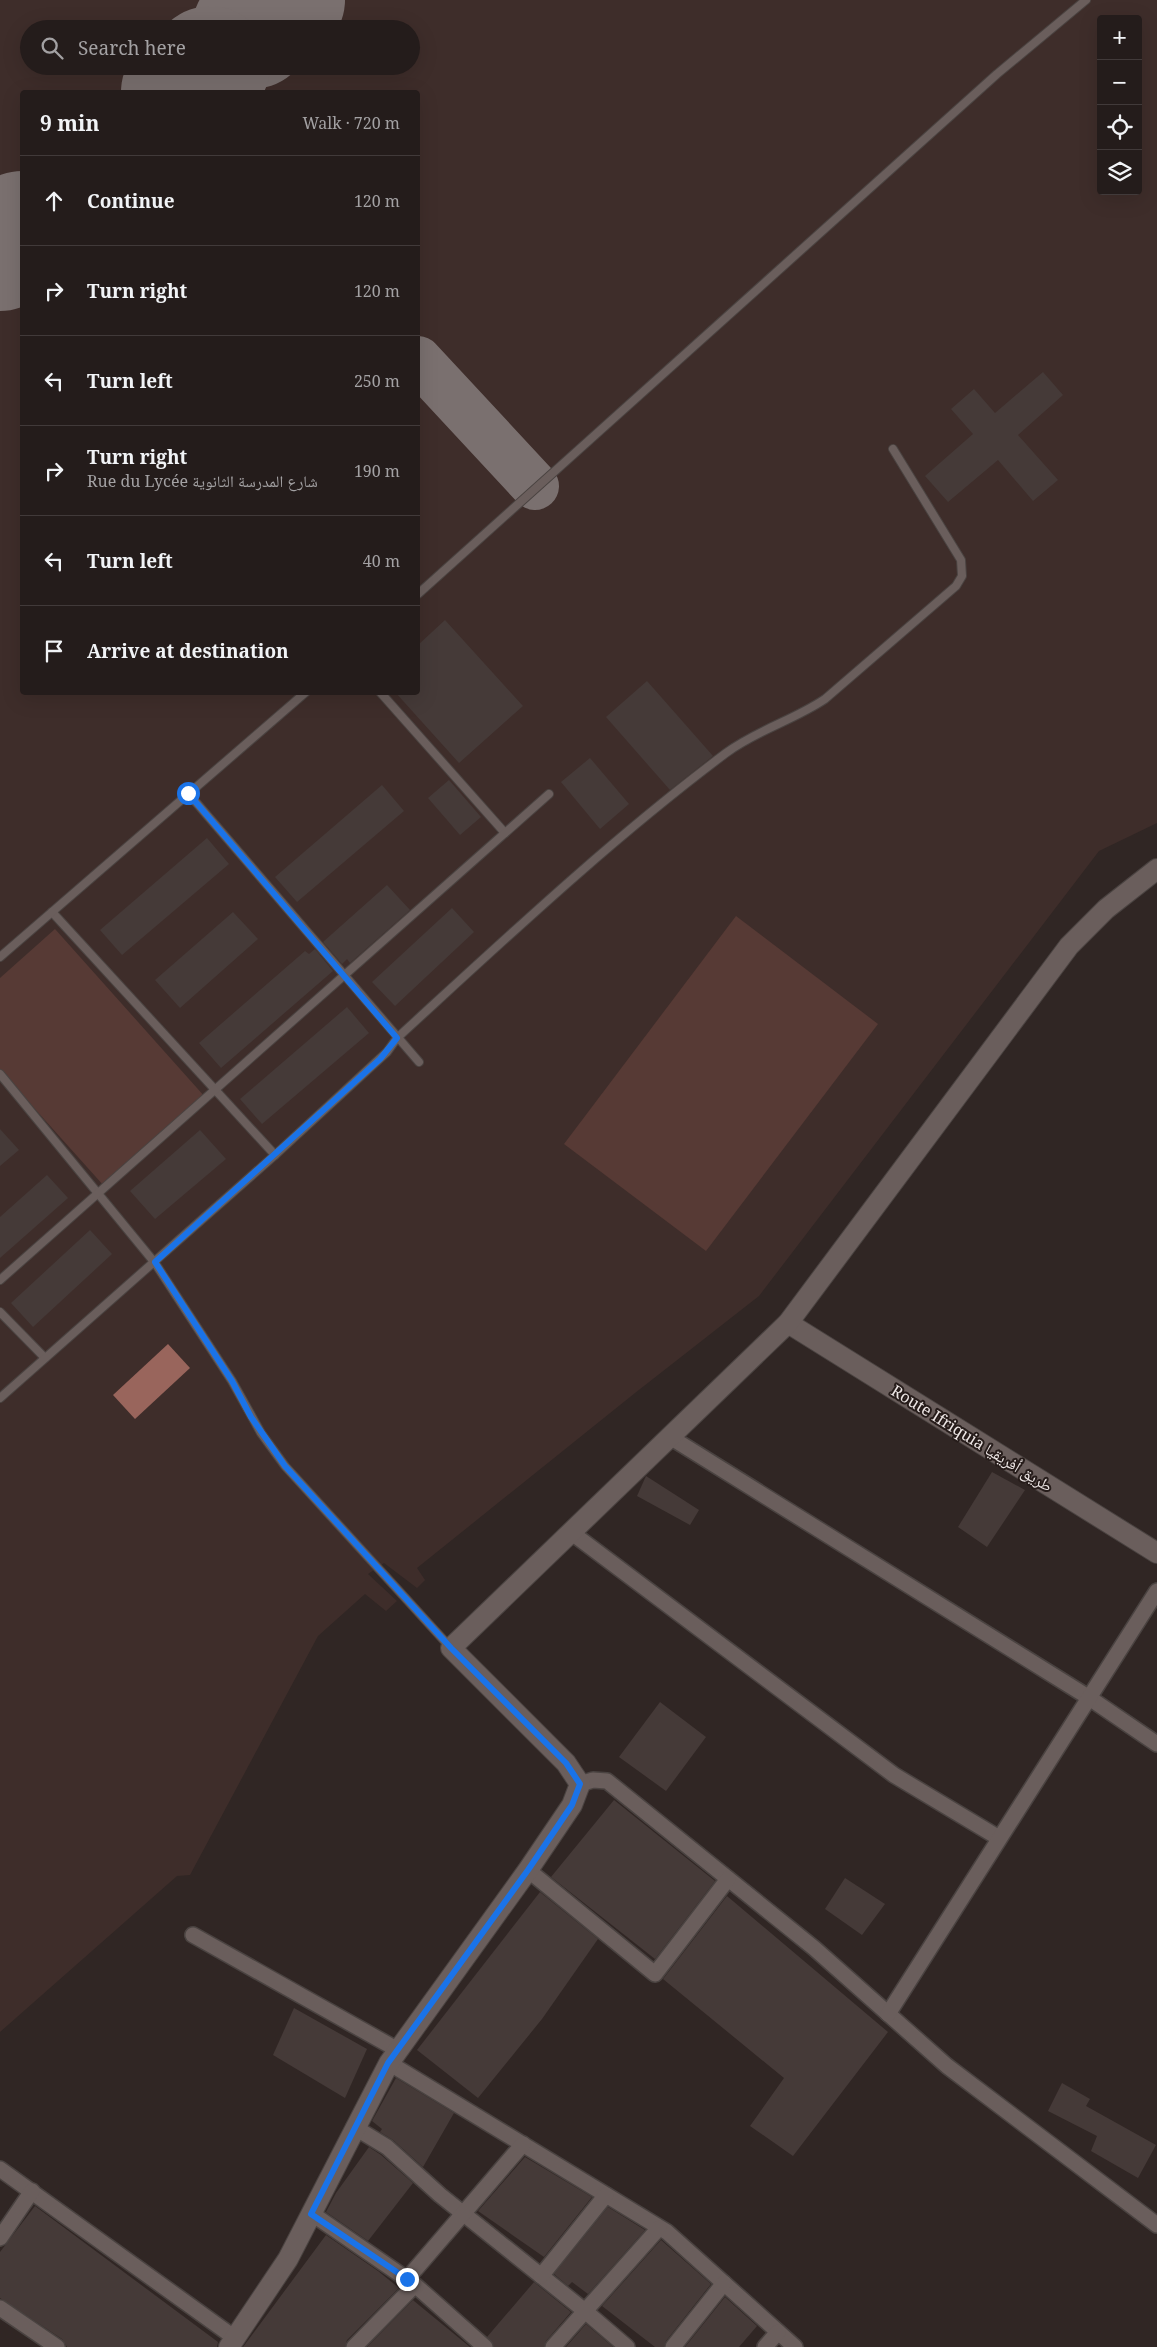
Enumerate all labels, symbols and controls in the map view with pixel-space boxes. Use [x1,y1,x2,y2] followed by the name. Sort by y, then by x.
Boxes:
[1097,15,1142,195] map controls
[1097,15,1142,60] button: +
[20,20,420,75] search box
[38,34,66,62] icon: search
[78,35,186,61] text: Search here
[1097,60,1142,105] button: −
[1097,105,1142,150] button: locate
[40,109,99,137] text: 9 min
[303,112,400,134] text: Walk · 720 m
[1097,150,1142,195] button: layers
[40,187,68,215] icon: ahead
[87,188,175,214] text: Continue
[354,190,400,212] text: 120 m
[40,277,68,305] icon: right
[87,278,187,304] text: Turn right
[354,280,400,302] text: 120 m
[40,367,68,395] icon: left
[87,368,173,394] text: Turn left
[354,370,400,392] text: 250 m
[87,444,187,470] text: Turn right
[40,457,68,485] icon: right
[354,460,400,482] text: 190 m
[87,470,318,492] text: Rue du Lycée شارع المدرسة الثانوية
[40,547,68,575] icon: left
[87,548,173,574] text: Turn left
[363,550,400,572] text: 40 m
[40,637,68,665] icon: arrive
[87,638,289,664] text: Arrive at destination
[177,782,200,805] route start
[887,1379,1057,1497] street label: Route Ifriquia طريق أفريقيا
[396,2268,419,2291] route end

